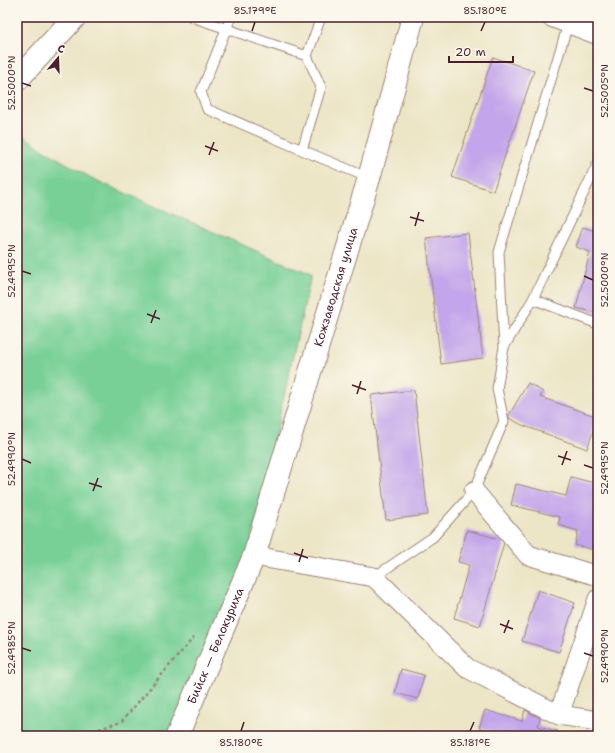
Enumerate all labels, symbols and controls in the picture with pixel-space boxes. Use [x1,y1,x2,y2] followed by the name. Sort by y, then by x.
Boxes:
[233,4,277,17] text: 85.179°E
[463,4,507,17] text: 85.180°E
[38,38,78,78] north arrow
[449,38,513,64] scale bar
[55,41,67,57] text: С
[455,44,486,60] text: 20 m
[5,56,18,110] text: 52.5000°N
[598,64,611,118] text: 52.5005°N
[310,225,362,349] street label: Кожзаводская улица
[5,244,18,298] text: 52.4995°N
[598,253,611,307] text: 52.5000°N
[5,432,18,486] text: 52.4990°N
[598,441,611,495] text: 52.4995°N
[184,585,248,707] street label: Бийск — Белокуриха
[5,621,18,675] text: 52.4985°N
[598,629,611,683] text: 52.4990°N
[219,736,263,749] text: 85.180°E
[450,736,490,749] text: 85.181°E

